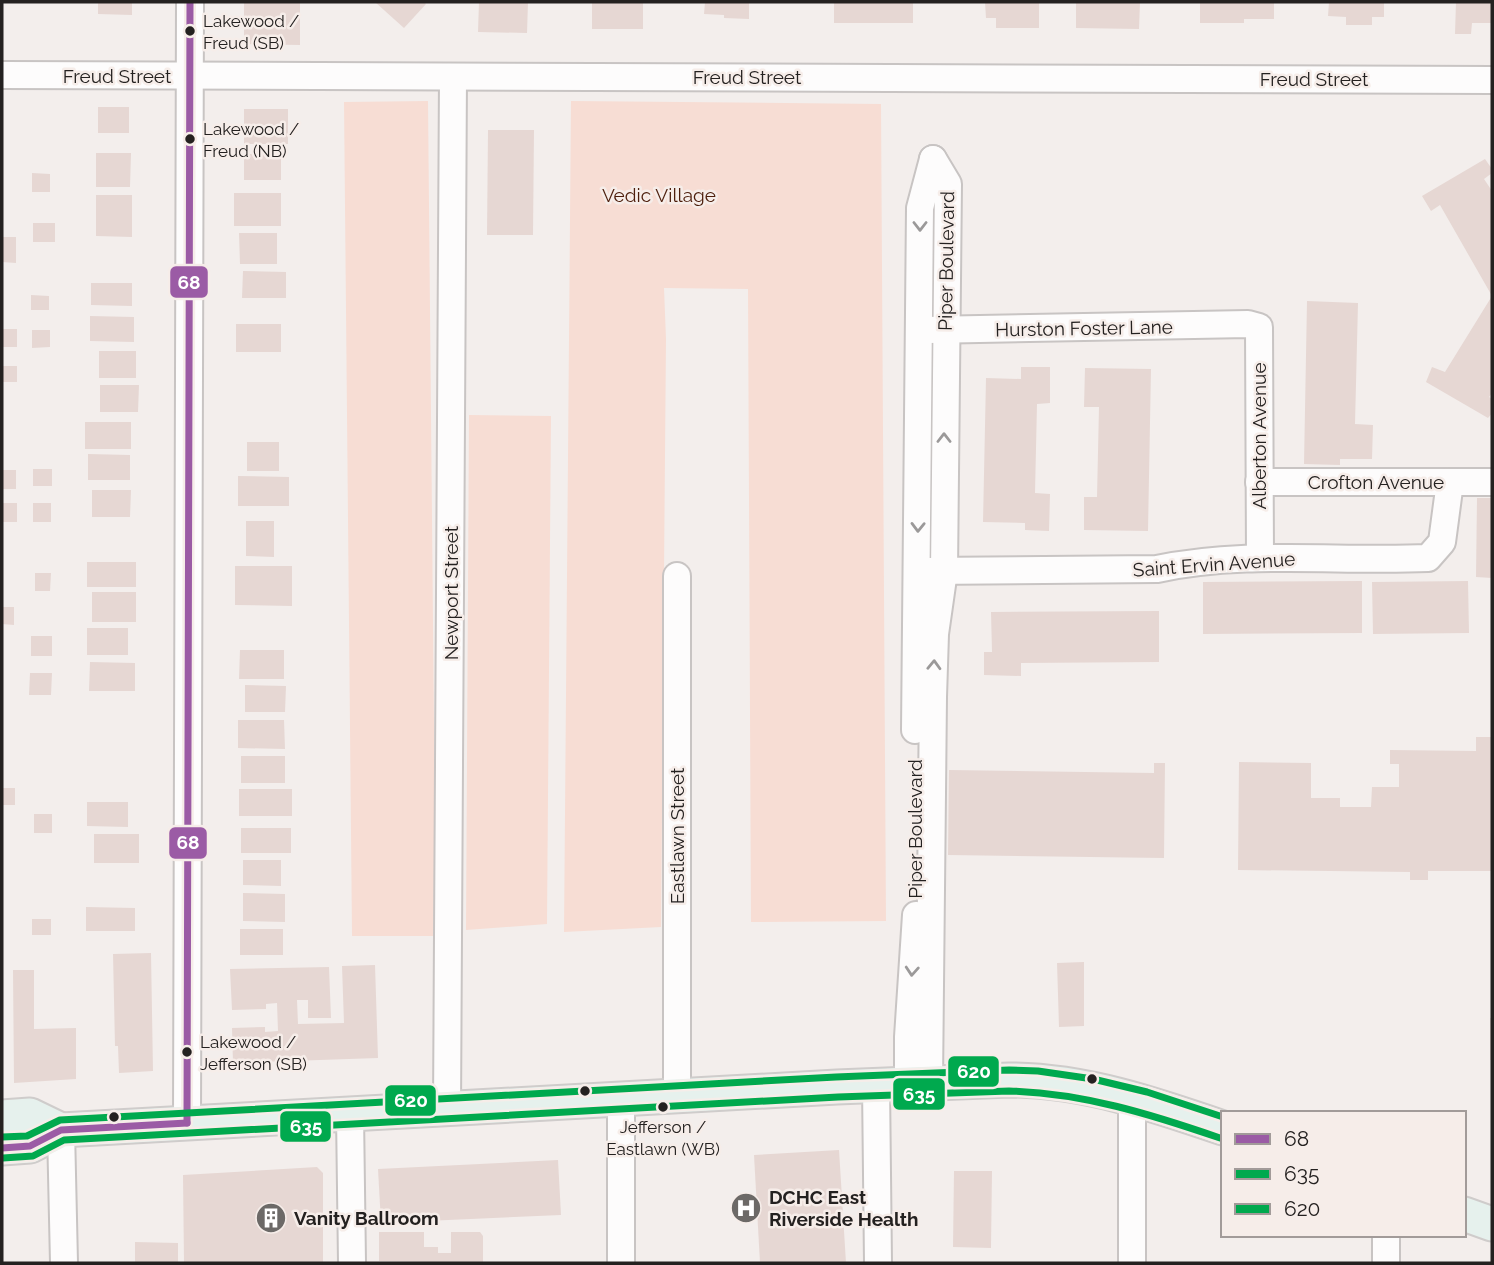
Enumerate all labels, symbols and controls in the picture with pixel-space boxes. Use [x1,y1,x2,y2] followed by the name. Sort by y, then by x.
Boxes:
[203,11,299,53] place label: Lakewood / Freud (SB)
[183,24,197,38] marker: Lakewood / Freud (SB)
[63,65,172,87] street label: Freud Street
[693,66,802,88] street label: Freud Street
[1260,68,1369,90] street label: Freud Street
[203,119,299,161] place label: Lakewood / Freud (NB)
[183,132,197,146] marker: Lakewood / Freud (NB)
[602,184,716,206] park label: Vedic Village
[934,191,958,331] street label: Piper Boulevard
[912,221,928,231] one-way arrow
[169,265,209,299] line badge: 68
[177,271,201,293] text: 68
[995,315,1173,341] street label: Hurston Foster Lane
[1248,362,1270,510] street label: Alberton Avenue
[936,432,952,442] one-way arrow
[1308,471,1444,493] street label: Crofton Avenue
[910,522,926,532] one-way arrow
[440,525,462,660] street label: Newport Street
[1132,547,1296,581] street label: Saint Ervin Avenue
[927,659,942,670] one-way arrow
[904,759,926,899] street label: Piper Boulevard
[666,767,688,904] street label: Eastlawn Street
[168,826,208,860] line badge: 68
[176,831,200,853] text: 68
[905,966,920,977] one-way arrow
[200,1032,307,1074] place label: Lakewood / Jefferson (SB)
[180,1045,194,1059] marker: Lakewood / Jefferson (SB)
[947,1055,1000,1088] line badge: 620
[957,1060,991,1082] text: 620
[1085,1072,1099,1086] unlabelled marker
[892,1077,946,1111] line badge: 635
[903,1083,935,1105] text: 635
[384,1084,437,1117] line badge: 620
[578,1084,592,1098] unlabelled marker
[394,1089,428,1111] text: 620
[656,1100,670,1114] marker: Jefferson / Eastlawn (WB)
[107,1110,121,1124] unlabelled marker
[279,1110,332,1143] line badge: 635
[1221,1111,1466,1237] legend
[290,1115,322,1137] text: 635
[606,1117,720,1159] place label: Jefferson / Eastlawn (WB)
[1284,1126,1309,1151] text: 68
[1284,1161,1319,1186] text: 635
[769,1186,919,1230] place label: DCHC East Riverside Health
[729,1191,763,1225] hospital icon: DCHC East Riverside Health
[1284,1196,1320,1221] text: 620
[254,1201,288,1235] building icon: Vanity Ballroom
[294,1207,439,1229] place label: Vanity Ballroom

